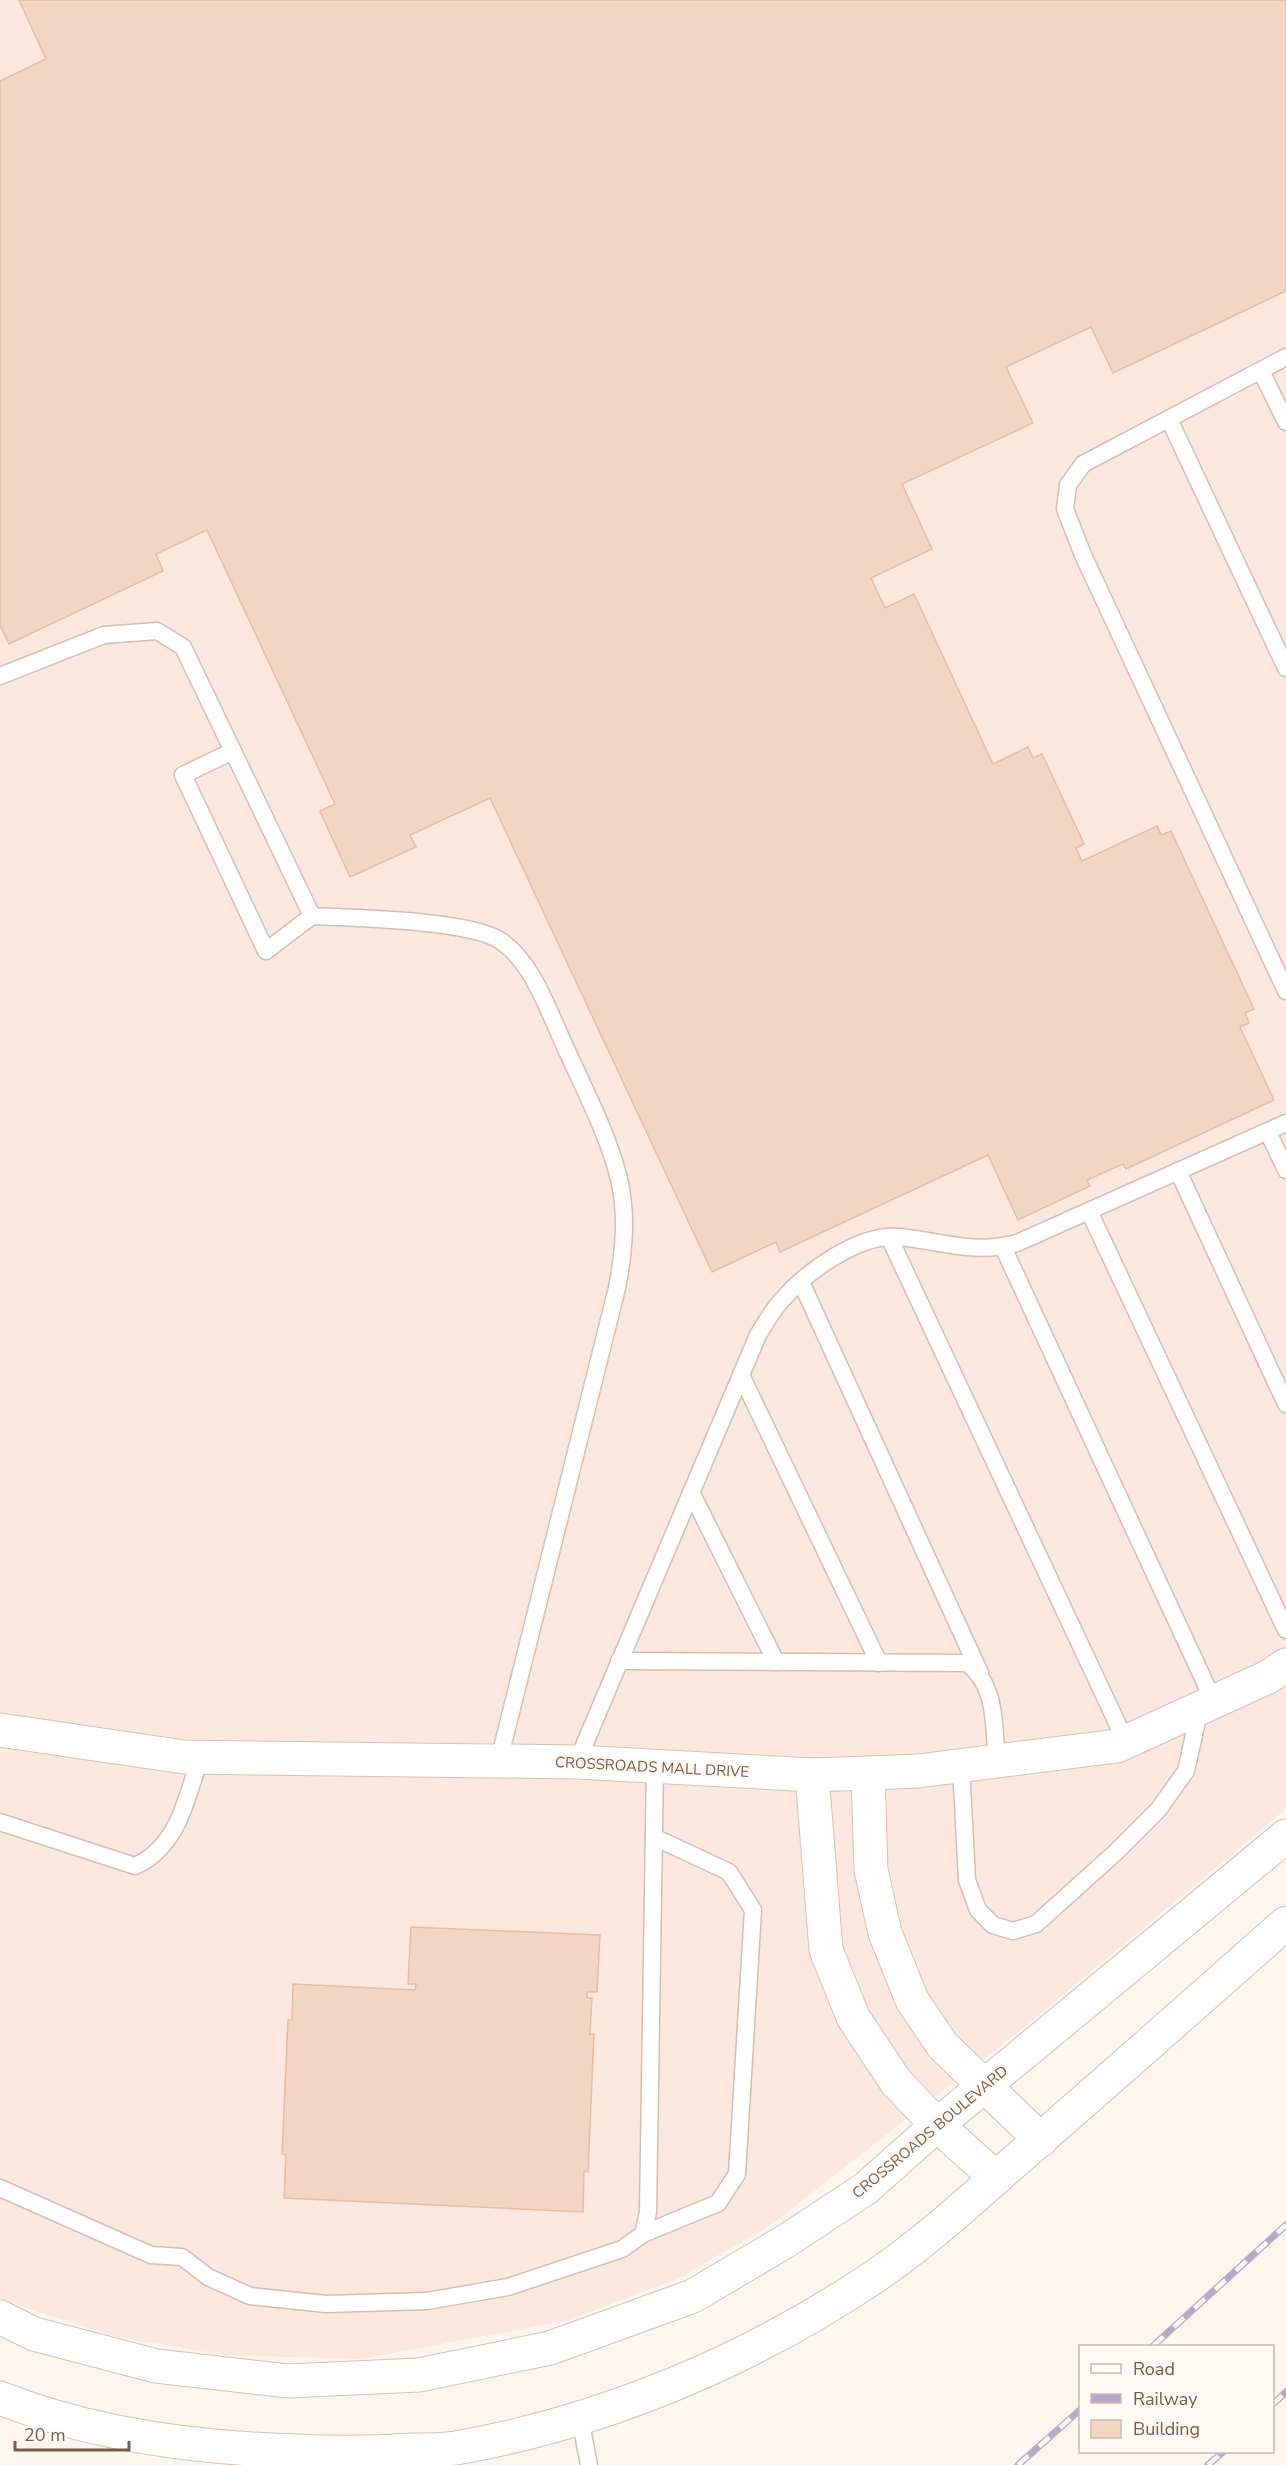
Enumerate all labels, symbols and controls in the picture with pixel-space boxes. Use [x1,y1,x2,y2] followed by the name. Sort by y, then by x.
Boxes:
[554,1752,750,1782] street label: CROSSROADS MALL DRIVE
[848,2061,1012,2203] street label: CROSSROADS BOULEVARD
[1079,2345,1274,2453] legend
[1133,2357,1175,2381] text: Road
[1133,2387,1198,2411] text: Railway
[15,2414,129,2452] scale bar
[1133,2417,1200,2441] text: Building
[24,2423,66,2447] text: 20 m

